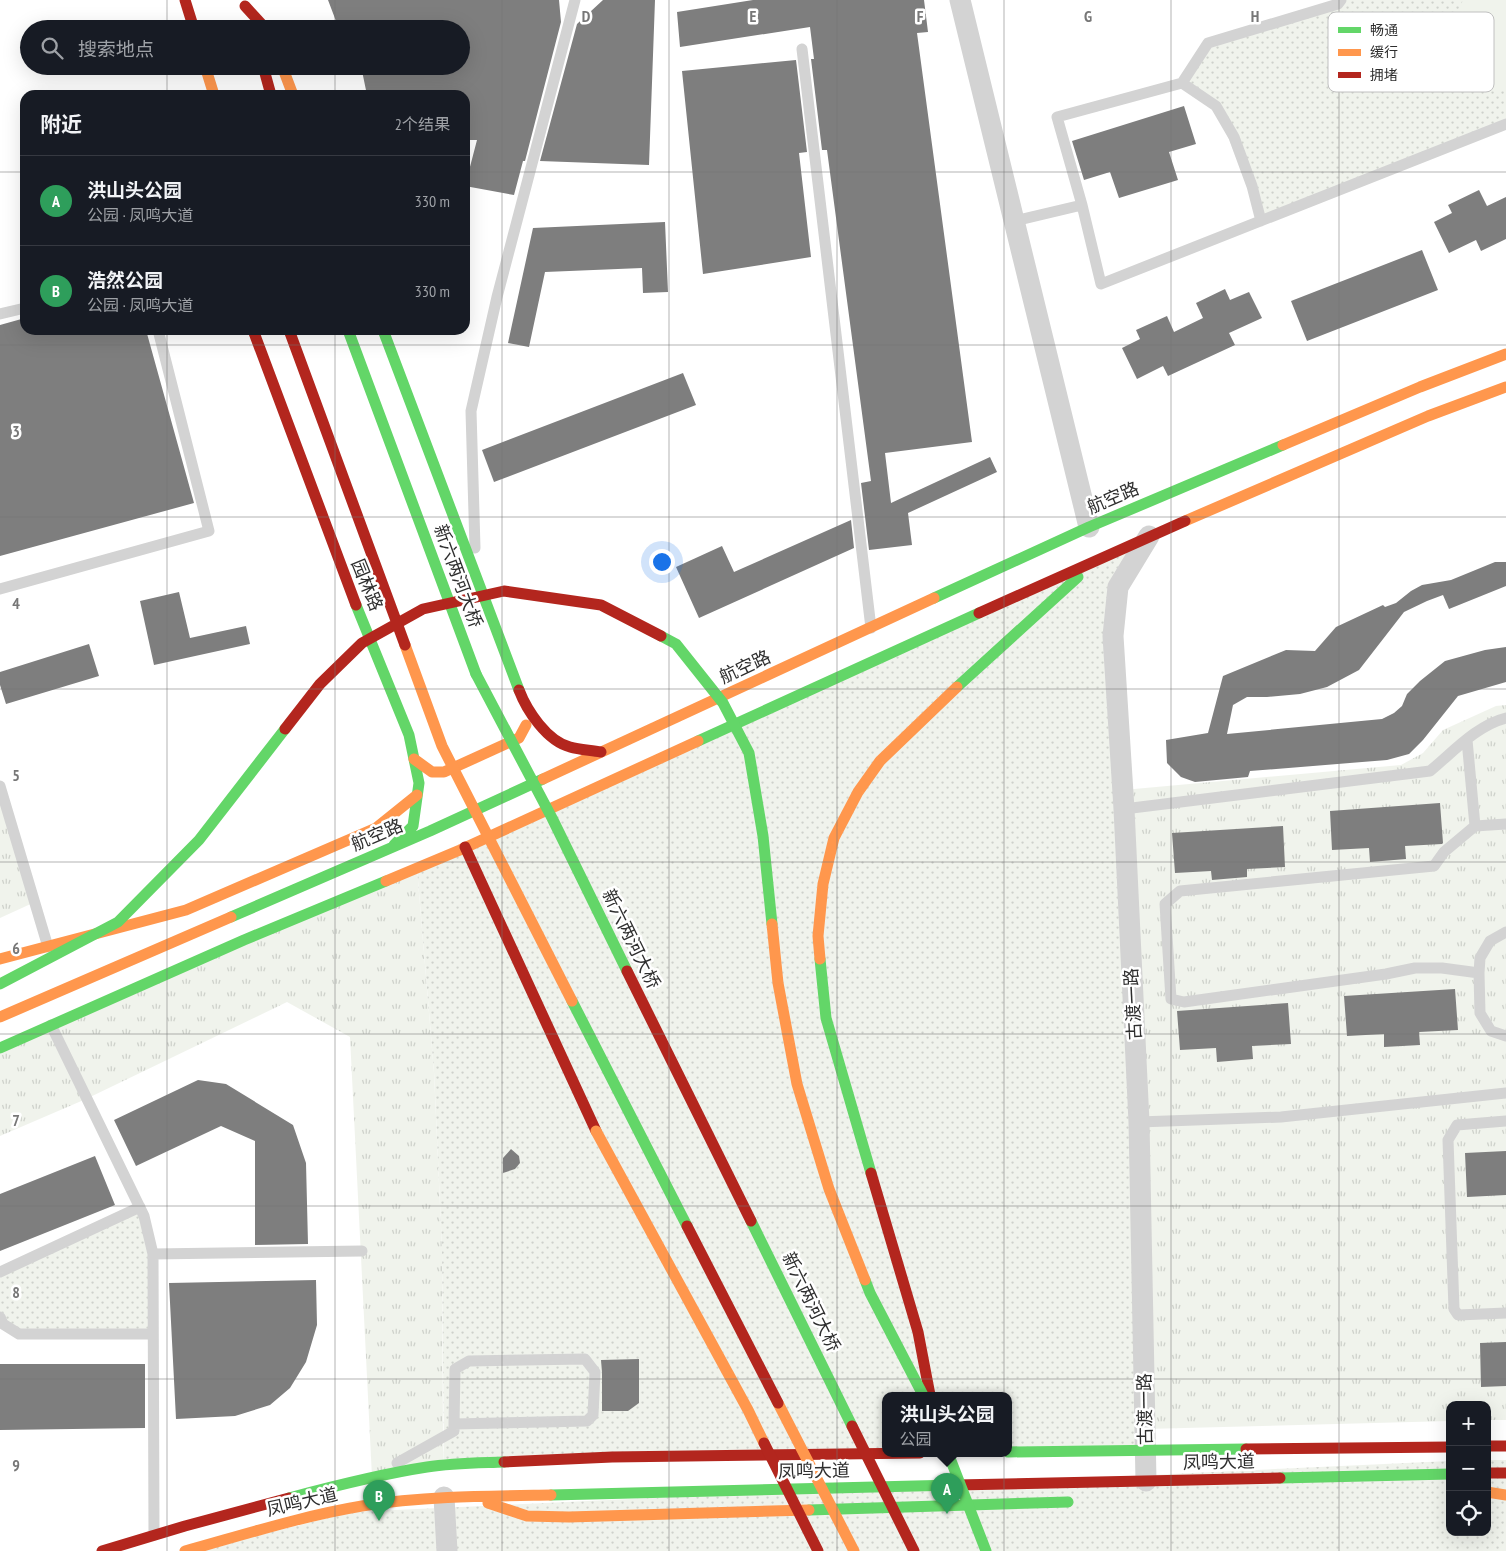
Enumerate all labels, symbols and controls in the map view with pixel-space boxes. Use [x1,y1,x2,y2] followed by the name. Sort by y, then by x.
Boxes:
[582,6,591,26] text: D
[750,6,757,26] text: E
[917,6,924,26] text: F
[1084,6,1092,26] text: G
[1251,6,1259,26] text: H
[1328,12,1494,92] legend
[20,20,470,75] search box
[1370,21,1398,39] text: 畅通
[38,34,66,62] icon: search
[78,37,154,61] text: 搜索地点
[1370,43,1398,61] text: 缓行
[1370,66,1398,84] text: 拥堵
[40,111,82,138] text: 附近
[395,114,450,134] text: 2个结果
[87,178,182,202] text: 洪山头公园
[52,191,60,211] text: A
[415,191,450,211] text: 330 m
[87,205,193,225] text: 公园 · 凤鸣大道
[87,268,163,292] text: 浩然公园
[52,281,60,301] text: B
[415,281,450,301] text: 330 m
[87,295,193,315] text: 公园 · 凤鸣大道
[12,421,20,441] text: 3
[1083,476,1142,519] street label: 航空路
[429,521,488,631] street label: 新六两河大桥
[649,549,675,575] your location
[347,555,388,614] street label: 园林路
[12,593,20,613] text: 4
[715,645,774,688] street label: 航空路
[12,765,20,785] text: 5
[347,813,406,856] street label: 航空路
[597,885,665,992] street label: 新六两河大桥
[12,938,20,958] text: 6
[1119,967,1146,1041] street label: 古渡一路
[12,1110,20,1130] text: 7
[777,1248,845,1355] street label: 新六两河大桥
[12,1282,20,1302] text: 8
[1132,1373,1157,1445] street label: 古渡一路
[882,1392,1012,1457] popup
[1446,1401,1491,1536] map controls
[1446,1401,1491,1446] button: +
[899,1402,995,1426] text: 洪山头公园
[899,1429,932,1449] text: 公园
[1446,1446,1491,1491] button: −
[1183,1449,1255,1474] street label: 凤鸣大道
[12,1455,20,1475] text: 9
[778,1458,850,1483] street label: 凤鸣大道
[931,1473,963,1514] pin: A
[363,1480,395,1521] pin: B
[264,1482,340,1521] street label: 凤鸣大道
[1446,1491,1491,1536] button: locate

